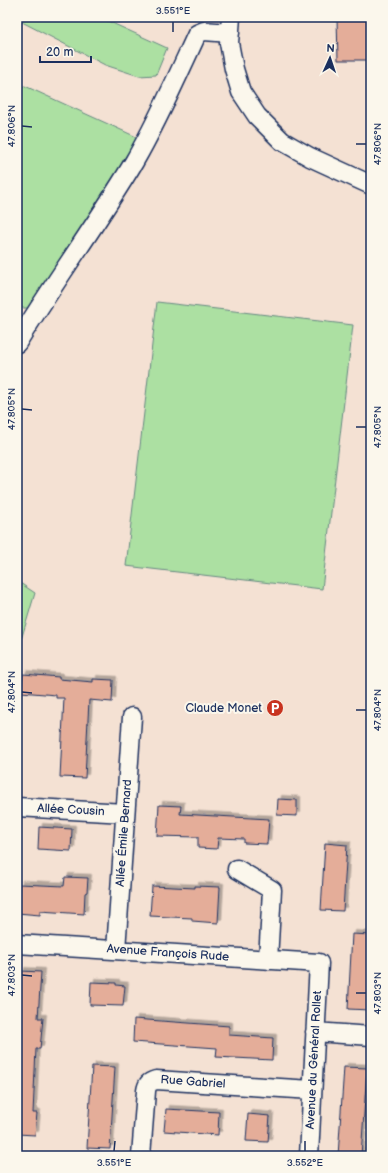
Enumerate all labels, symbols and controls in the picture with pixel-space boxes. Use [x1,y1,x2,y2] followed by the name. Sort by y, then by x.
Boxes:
[156,5,191,17] text: 3.551°E
[40,38,91,64] scale bar
[310,38,350,78] north arrow
[326,42,335,55] text: N
[46,45,73,60] text: 20 m
[6,105,18,147] text: 47.806°N
[372,123,384,165] text: 47.806°N
[6,388,18,430] text: 47.805°N
[372,406,384,448] text: 47.805°N
[6,671,18,713] text: 47.804°N
[372,689,384,731] text: 47.804°N
[265,698,285,718] parking icon: Claude Monet
[185,701,262,716] place label: Claude Monet
[112,779,135,887] street label: Allée Émile Bernard
[37,801,105,819] street label: Allée Cousin
[106,941,230,965] street label: Avenue François Rude
[6,954,18,996] text: 47.803°N
[372,972,384,1014] text: 47.803°N
[303,990,325,1130] street label: Avenue du Général Rollet
[160,1072,226,1092] street label: Rue Gabriel
[97,1157,132,1169] text: 3.551°E
[287,1157,324,1169] text: 3.552°E

